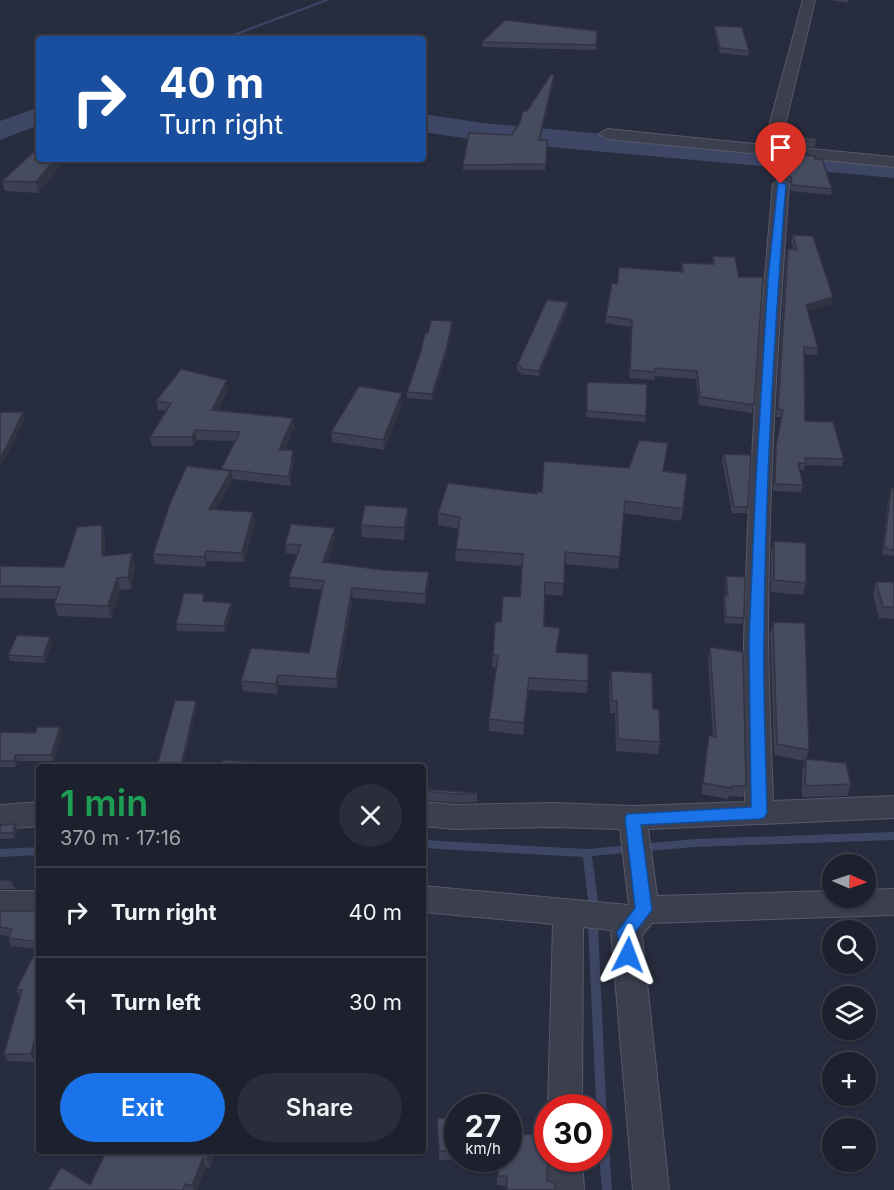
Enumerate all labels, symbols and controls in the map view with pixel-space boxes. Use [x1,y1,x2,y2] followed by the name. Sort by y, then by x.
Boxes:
[159,57,264,108] text: 40 m
[60,60,138,138] icon: right
[159,108,283,141] text: Turn right
[755,122,806,184] pin
[764,131,797,164] icon: arrive
[60,781,148,825] text: 1 min
[339,784,402,847] button: close
[60,826,181,850] text: 370 m · 17:16
[822,854,876,908] north arrow
[822,854,876,1172] map controls
[60,896,93,929] icon: right
[111,899,217,925] text: Turn right
[348,899,402,925] text: 40 m
[822,920,876,974] button: search
[596,923,660,987] position arrow
[60,986,93,1019] icon: left
[822,986,876,1040] button: layers
[111,989,201,1015] text: Turn left
[349,989,402,1015] text: 30 m
[822,1052,876,1106] button: +
[60,1073,225,1142] button: Exit
[237,1073,402,1142] button: Share
[534,1094,612,1172] speed limit sign: 30
[465,1108,501,1144] text: 27
[822,1118,876,1172] button: −
[465,1139,501,1158] text: km/h

